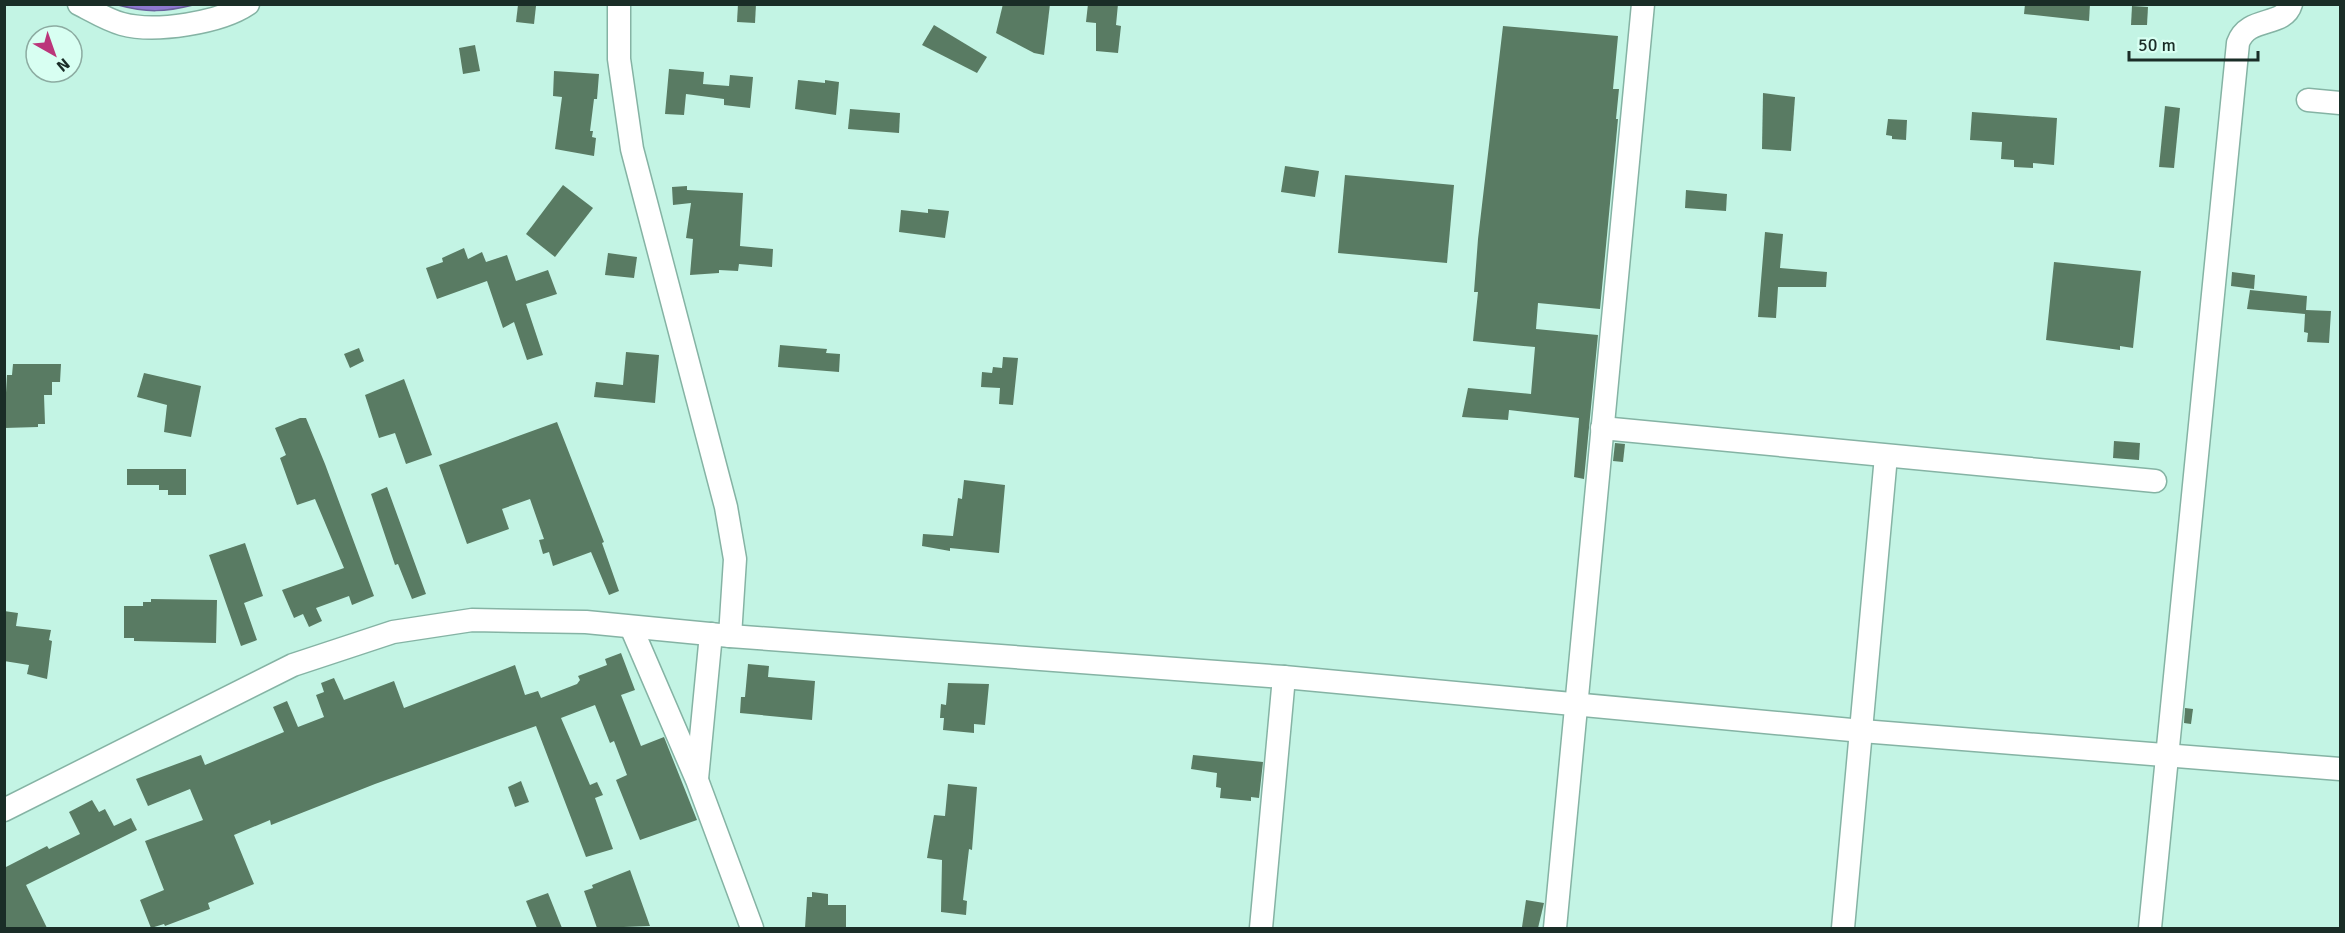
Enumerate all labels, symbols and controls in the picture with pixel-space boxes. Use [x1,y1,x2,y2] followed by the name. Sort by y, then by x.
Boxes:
[24,24,84,84] north arrow
[2129,24,2258,62] scale bar
[2138,34,2176,56] text: 50 m
[52,53,74,76] text: N

